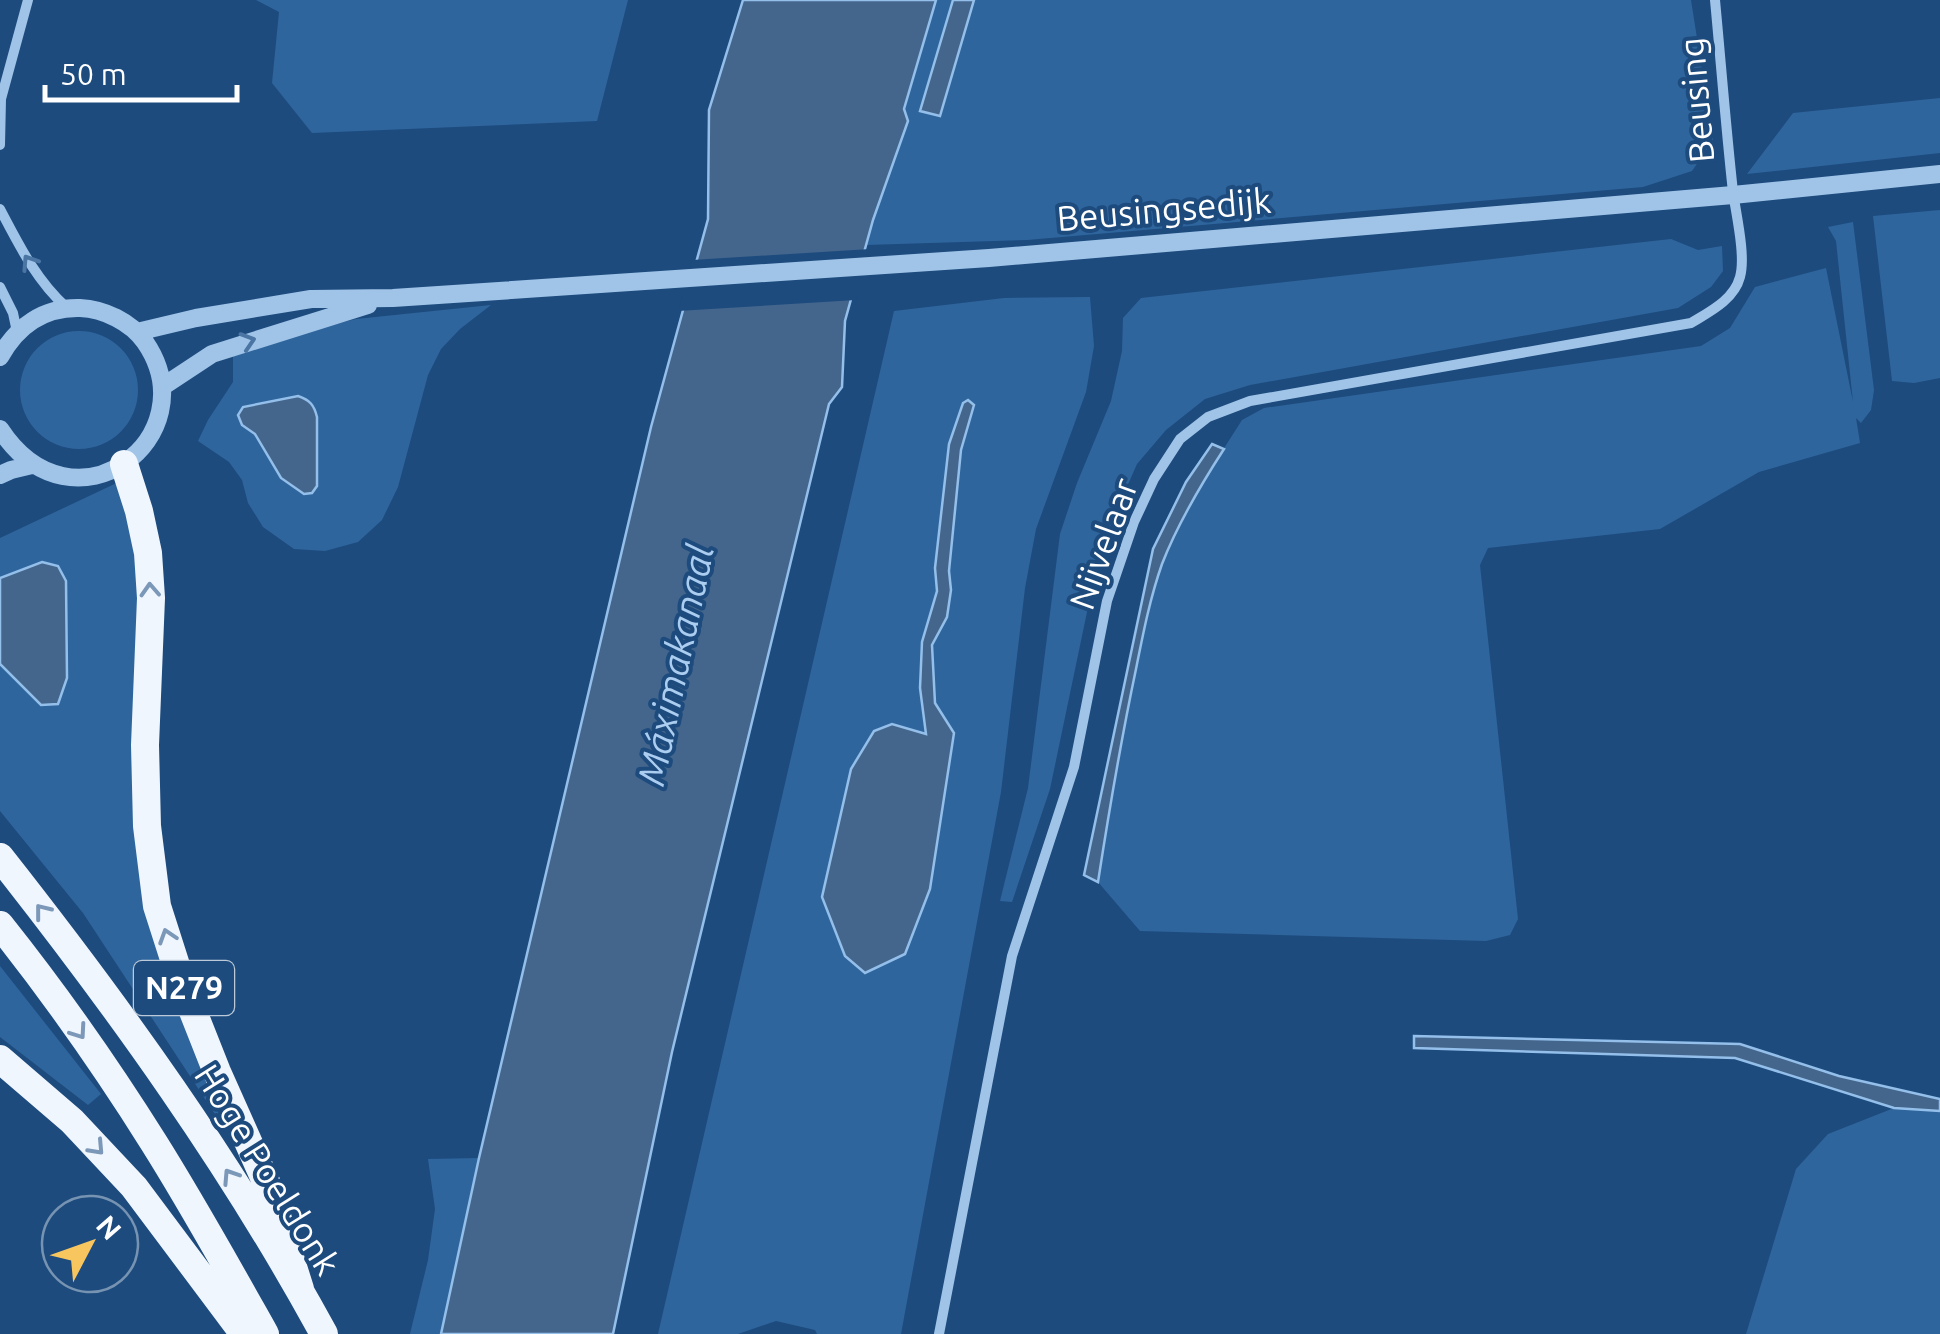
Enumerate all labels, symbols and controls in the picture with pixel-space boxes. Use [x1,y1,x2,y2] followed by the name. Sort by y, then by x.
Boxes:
[1671,36,1721,164] street label: Beusing
[45,40,238,102] scale bar
[60,57,127,91] text: 50 m
[1055,180,1273,238] street label: Beusingsedijk
[23,254,42,272] one-way arrow
[238,333,255,353] one-way arrow
[1061,473,1145,615] street label: Nijvelaar
[629,540,721,789] water label: Máximakanaal
[140,581,161,597] one-way arrow
[36,904,54,922] one-way arrow
[158,928,179,945] one-way arrow
[134,961,234,1015] road number: N279
[66,1020,85,1039] one-way arrow
[187,1057,349,1282] street label: Hoge Poeldonk
[86,1136,104,1155] one-way arrow
[223,1169,242,1187] one-way arrow
[40,1194,140,1294] north arrow
[91,1209,128,1245] text: N

